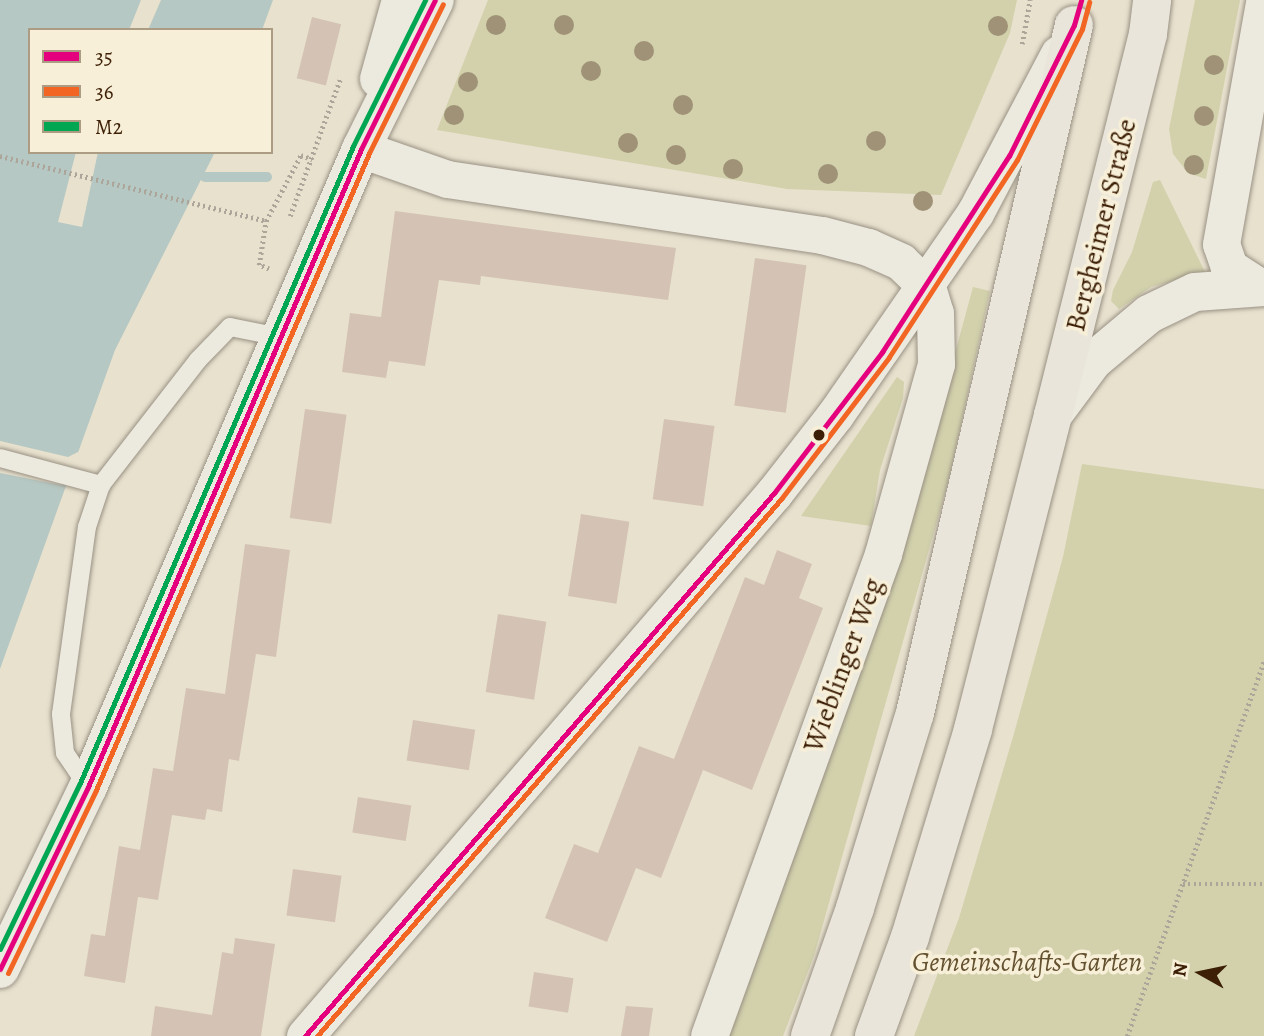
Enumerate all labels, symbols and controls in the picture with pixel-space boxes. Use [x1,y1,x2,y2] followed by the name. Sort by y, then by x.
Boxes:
[28,28,273,154] legend
[95,43,113,71] text: 35
[95,78,113,106] text: 36
[95,113,123,141] text: M2
[1058,115,1144,335] street label: Bergheimer Straße
[812,428,826,442] unlabelled marker
[796,573,890,757] street label: Wieblinger Weg
[1166,938,1236,1008] north arrow
[912,945,1142,979] park label: Gemeinschafts-Garten
[1166,961,1194,979] text: N

